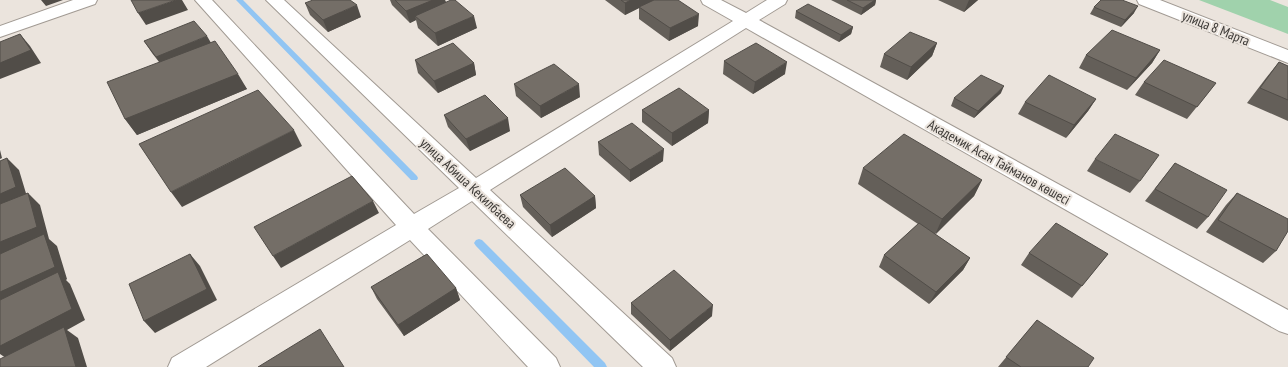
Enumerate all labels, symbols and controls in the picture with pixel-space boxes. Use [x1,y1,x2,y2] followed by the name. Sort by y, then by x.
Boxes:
[1179,6,1253,50] street label: улица 8 Марта
[924,115,1074,209] street label: Академик Асан Тайманов көшесі
[416,134,520,232] street label: улица Абиша Кекилбаева

